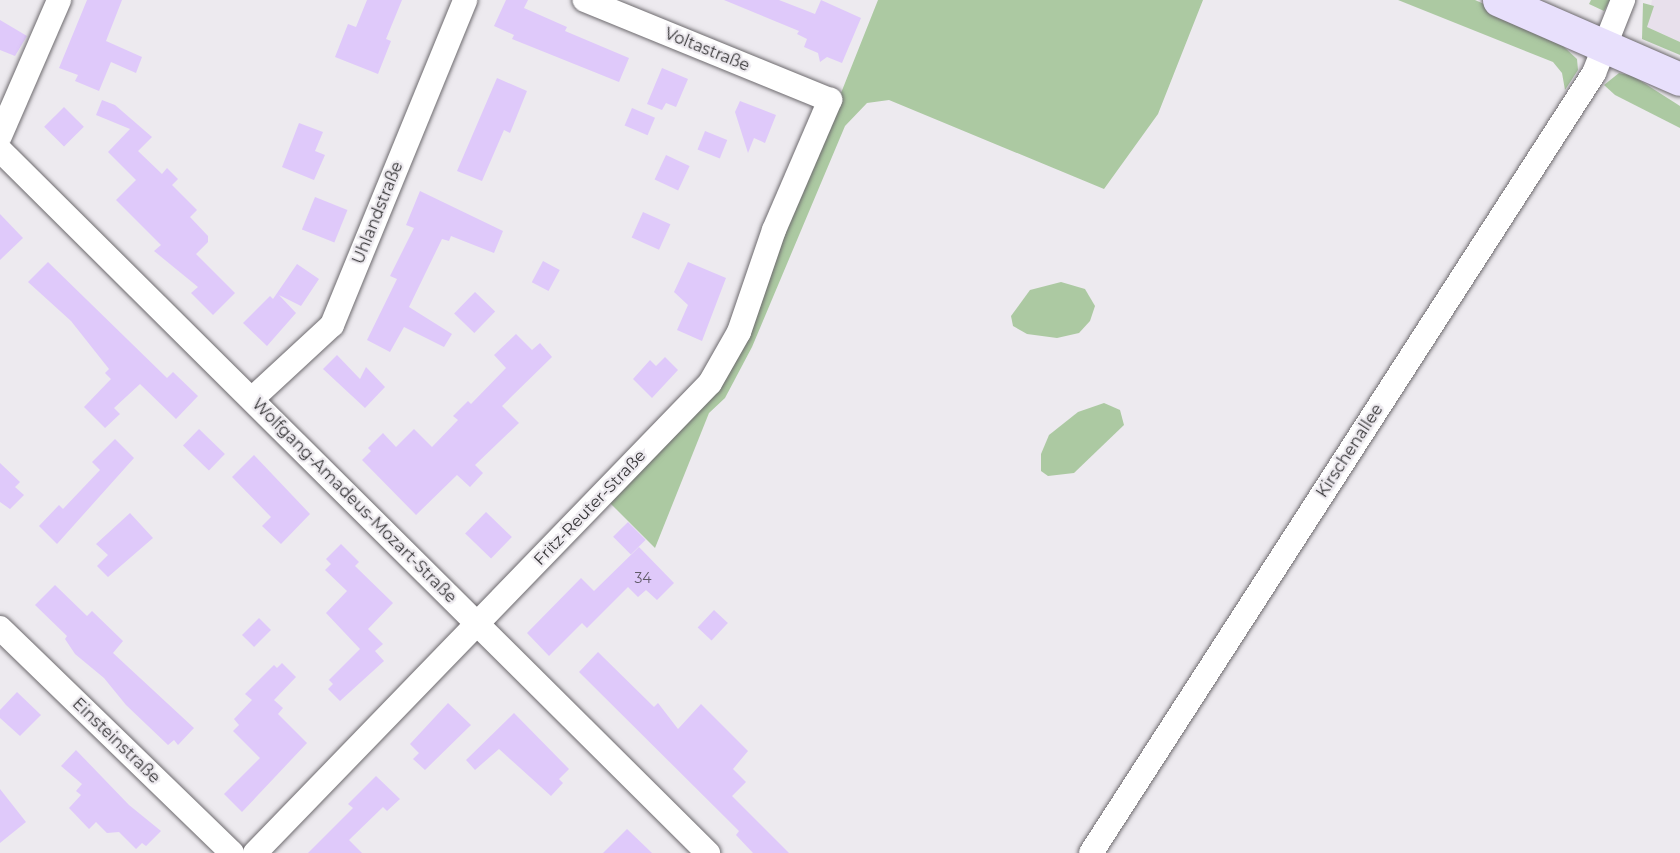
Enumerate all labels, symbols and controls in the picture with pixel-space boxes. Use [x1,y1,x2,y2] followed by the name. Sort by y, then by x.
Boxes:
[662,24,752,76] street label: Voltastraße
[349,159,407,267] street label: Uhlandstraße
[248,395,460,607] street label: Wolfgang-Amadeus-Mozart-Straße
[1313,401,1387,501] street label: Kirschenallee
[530,446,650,570] street label: Fritz-Reuter-Straße
[634,570,652,586] house number: 34
[68,694,164,788] street label: Einsteinstraße

